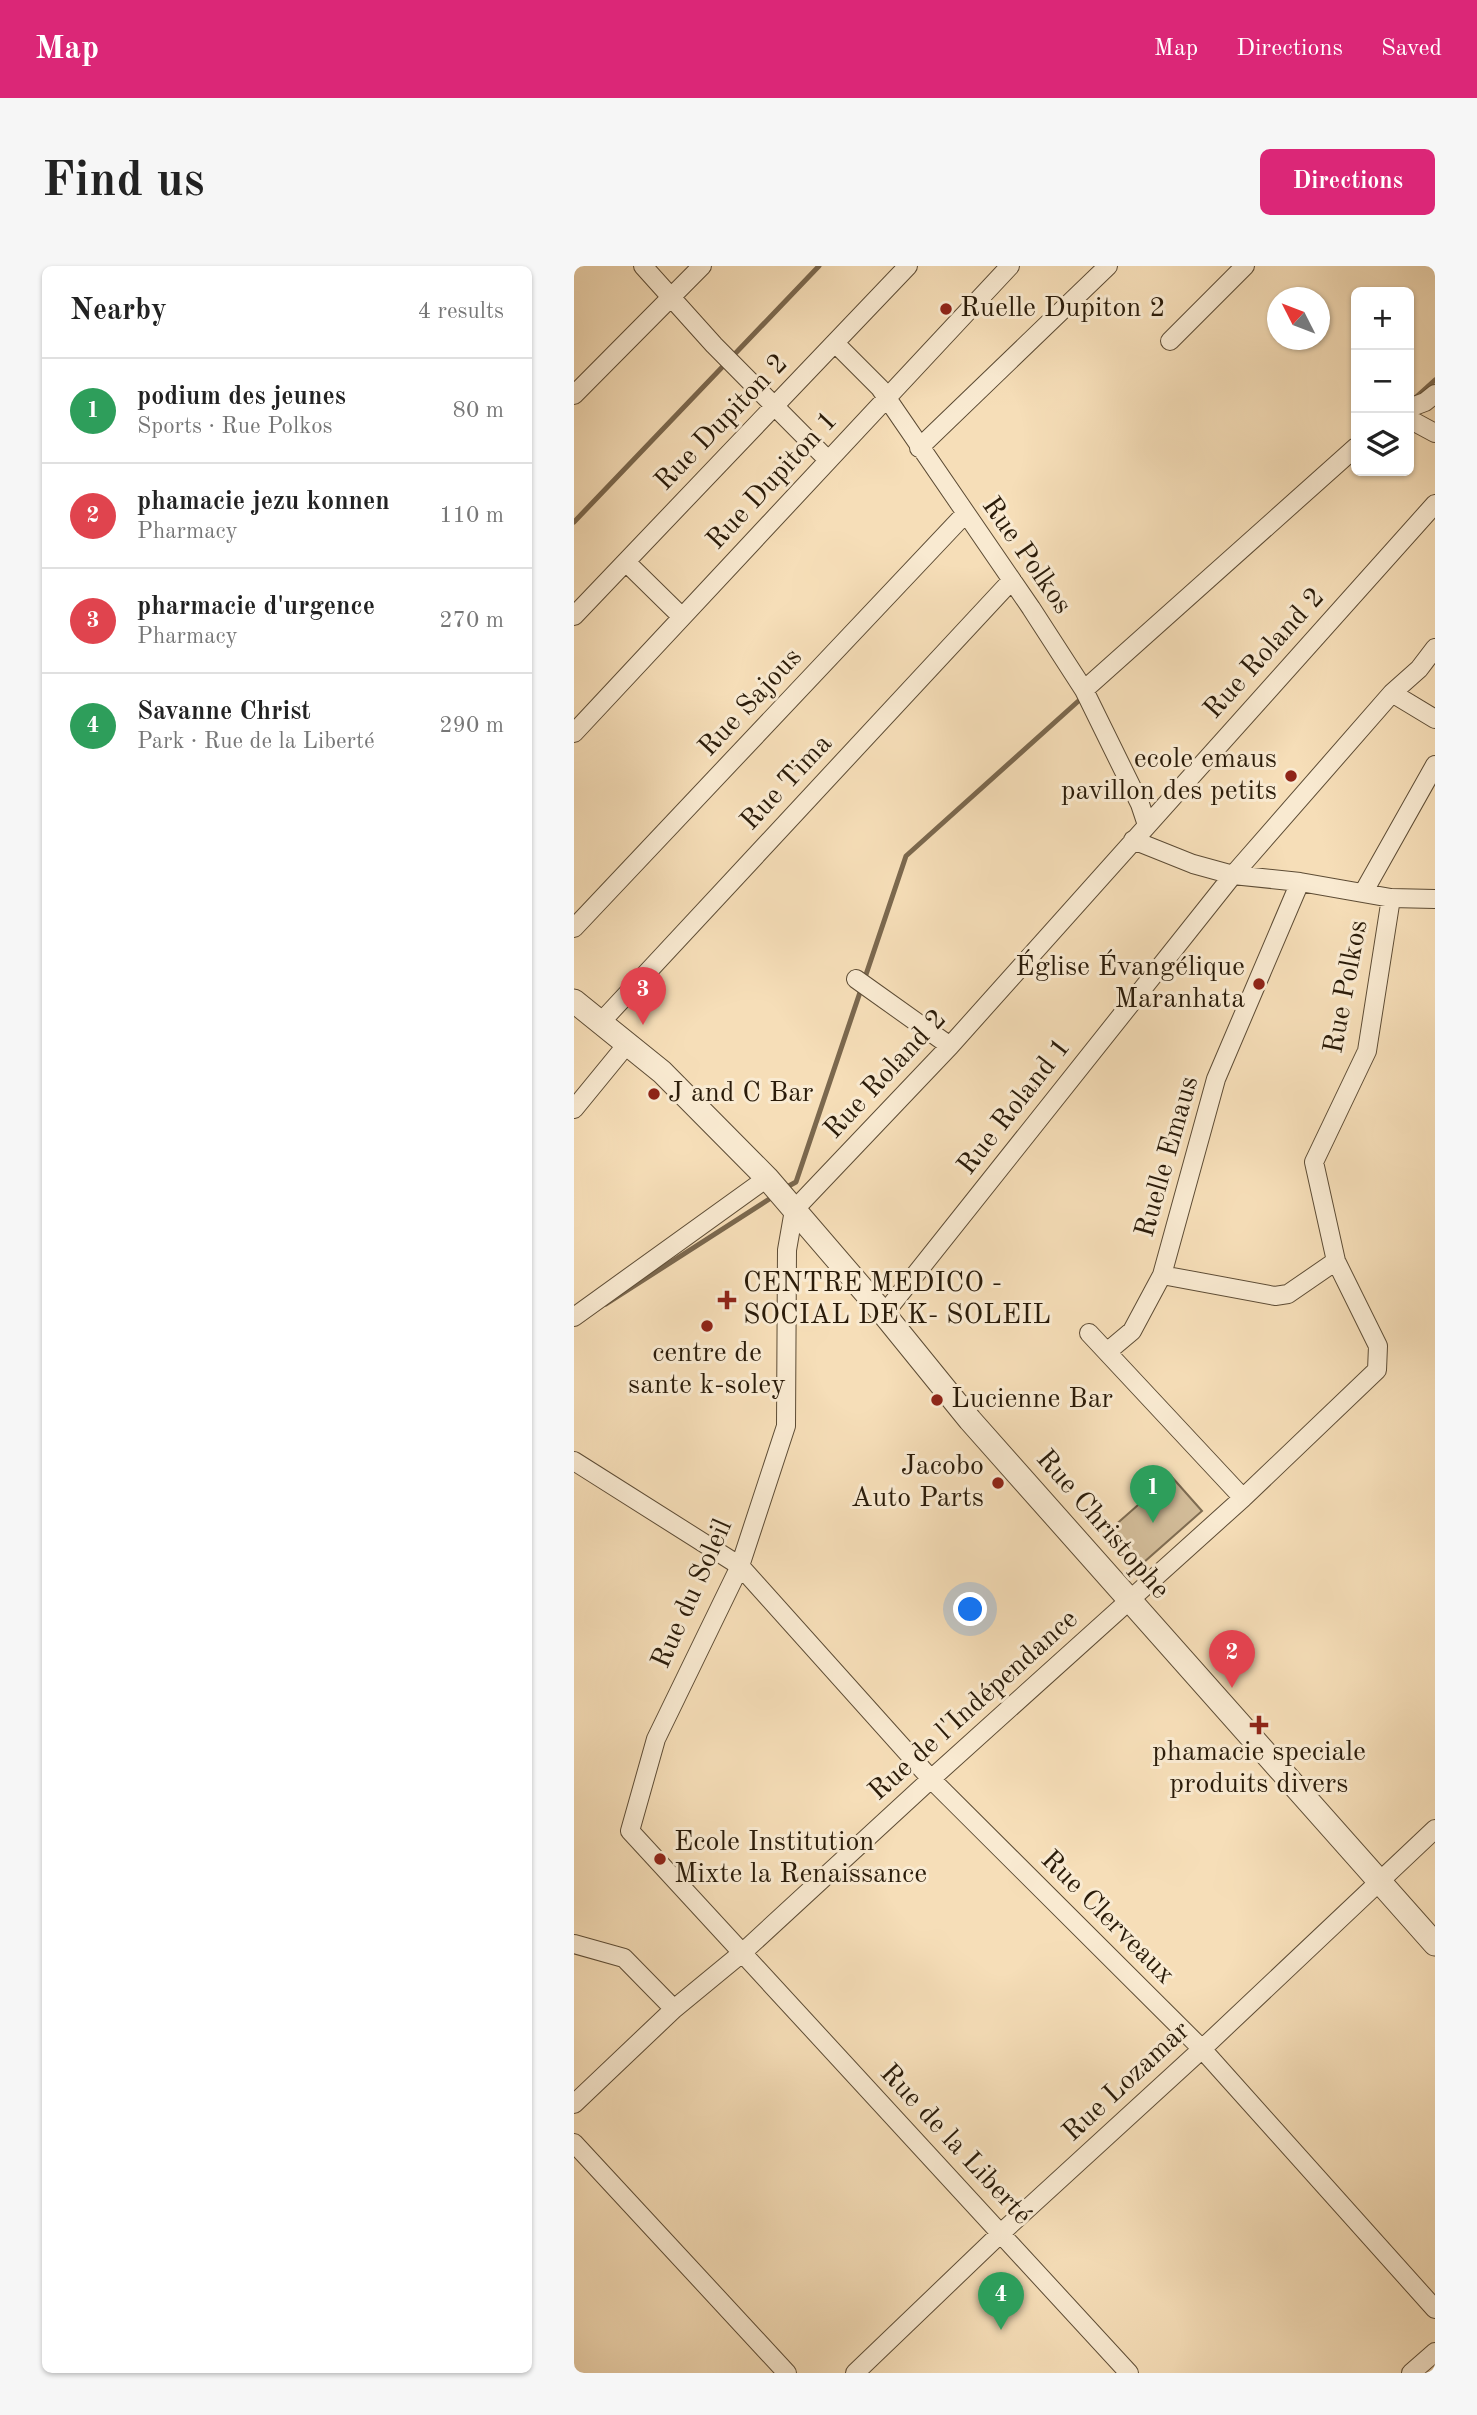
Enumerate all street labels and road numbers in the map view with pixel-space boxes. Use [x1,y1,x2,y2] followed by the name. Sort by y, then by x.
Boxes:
[650,349,794,497] street label: Rue Dupiton 2
[702,407,844,555] street label: Rue Dupiton 1
[976,493,1076,619] street label: Rue Polkos
[1199,583,1331,725] street label: Rue Roland 2
[694,643,808,763] street label: Rue Sajous
[736,730,838,836] street label: Rue Tima
[1320,918,1374,1056] street label: Rue Polkos
[820,1005,952,1145] street label: Rue Roland 2
[953,1033,1077,1181] street label: Rue Roland 1
[1132,1073,1204,1241] street label: Ruelle Emaus
[1030,1445,1174,1605] street label: Rue Christophe
[648,1515,738,1673] street label: Rue du Soleil
[864,1605,1084,1807] street label: Rue de l'Indépendance
[1035,1846,1179,1990] street label: Rue Clerveaux
[1058,2016,1196,2148] street label: Rue Lozamar
[874,2059,1036,2231] street label: Rue de la Liberté

